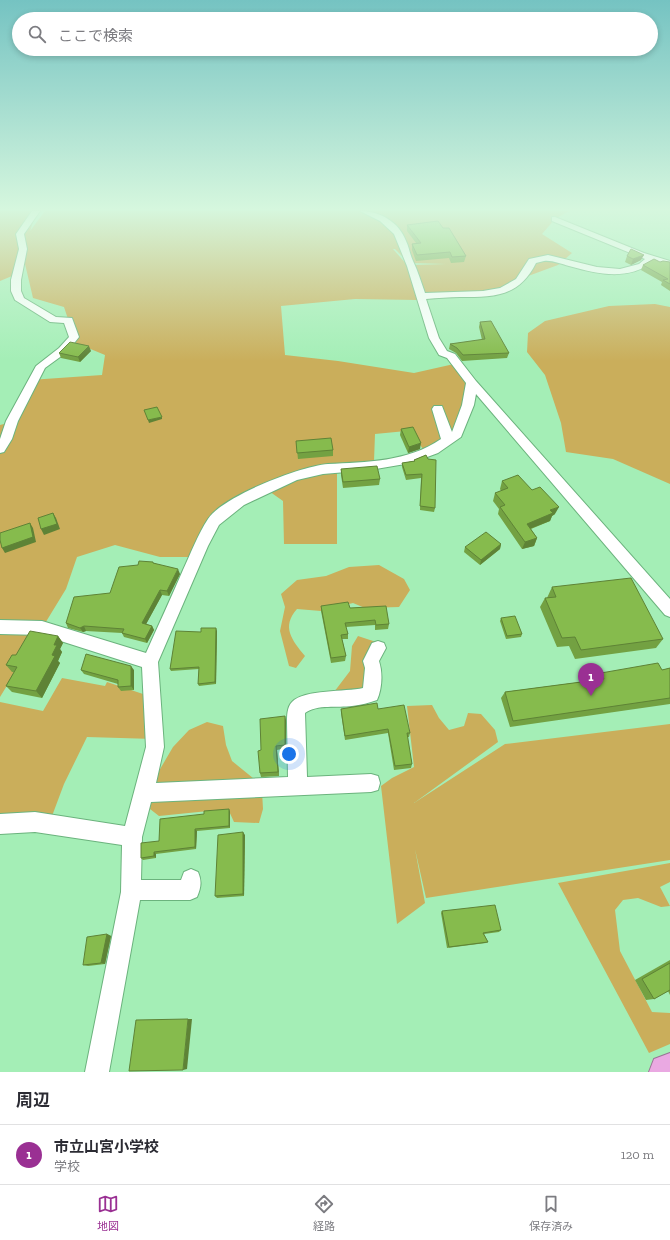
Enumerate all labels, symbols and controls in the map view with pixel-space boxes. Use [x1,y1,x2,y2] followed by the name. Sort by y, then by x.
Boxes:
[12,12,658,56] search box
[26,23,48,45] icon: search
[58,27,133,45] text: ここで検索
[578,663,604,696] pin: 1
[279,744,299,764] your location
[16,1090,50,1110] text: 周辺
[54,1138,159,1156] text: 市立山宮小学校
[26,1147,32,1162] text: 1
[621,1147,654,1162] text: 120 m
[54,1159,80,1174] text: 学校
[97,1193,119,1233] tab: 地図
[313,1193,335,1233] tab: 経路
[529,1193,573,1233] tab: 保存済み

